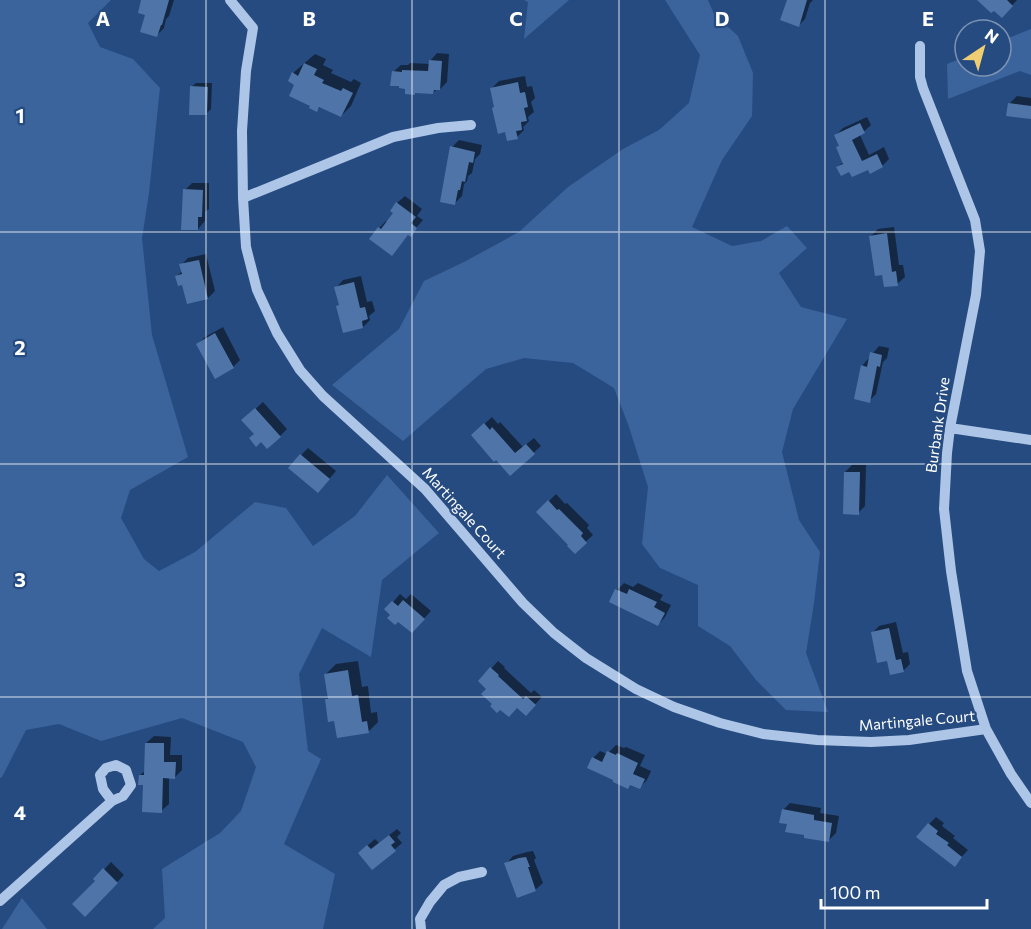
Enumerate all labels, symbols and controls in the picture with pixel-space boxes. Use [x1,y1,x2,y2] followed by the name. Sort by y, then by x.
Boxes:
[96,6,110,30] text: A
[302,6,316,30] text: B
[509,6,523,30] text: C
[715,6,729,30] text: D
[922,6,934,30] text: E
[953,18,1013,78] north arrow
[982,24,1003,47] text: N
[15,103,25,127] text: 1
[14,335,26,359] text: 2
[921,376,953,474] street label: Burbank Drive
[419,463,511,562] street label: Martingale Court
[14,567,26,591] text: 3
[858,706,976,734] street label: Martingale Court
[14,800,26,824] text: 4
[821,872,988,910] scale bar
[830,881,880,903] text: 100 m

